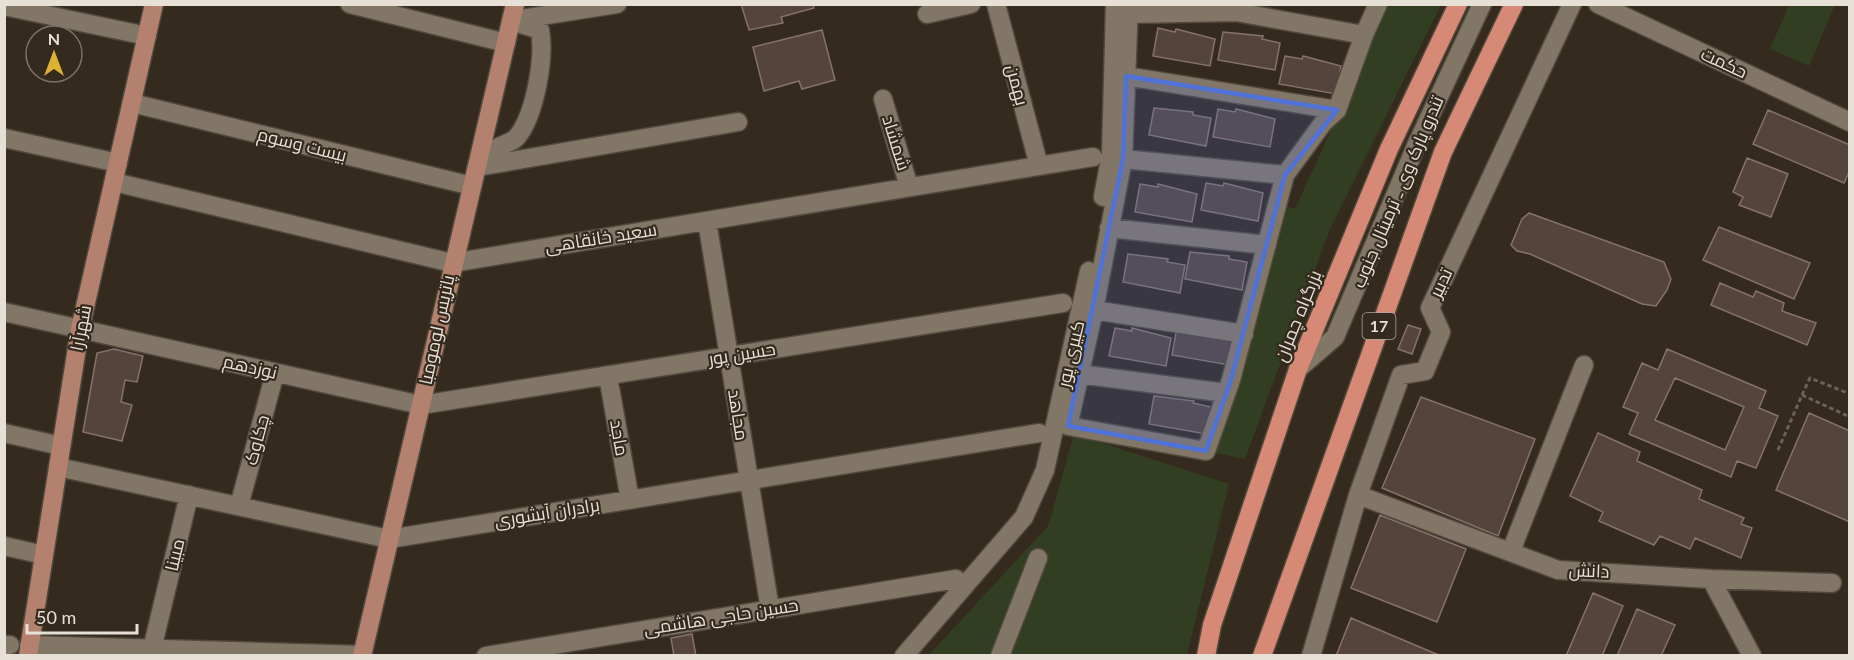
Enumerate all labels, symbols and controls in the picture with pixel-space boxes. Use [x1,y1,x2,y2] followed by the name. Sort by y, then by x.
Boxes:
[24,24,84,84] north arrow
[48,29,60,48] text: N
[1698,42,1751,82] street label: حکمت
[1001,62,1034,108] street label: بهمن
[1347,92,1449,292] street label: تندرو پارک وی ـ ترمینال جنوب
[878,112,916,173] street label: شمشاد
[255,122,349,168] street label: بیست وسوم
[543,217,659,258] street label: سعید خانقاهی
[1423,264,1457,302] street label: تدبیر
[1269,267,1327,365] street label: بزرگراه چمران
[414,273,460,387] street label: پاتریس لومومبا
[65,303,96,353] street label: شهرآرا
[1362,313,1396,339] road number: 17
[1051,318,1090,391] street label: کبیری پور
[706,337,777,371] street label: حسین پور
[221,349,279,385] street label: نوزدهم
[724,388,754,442] street label: مجاهد
[239,412,275,468] street label: چکاوک
[606,418,634,458] street label: ماجد
[493,493,601,532] street label: برادران آبشوری
[160,536,188,573] street label: مبینا
[1568,558,1610,583] street label: دانش
[642,593,800,640] street label: حسین حاجی هاشمی
[27,597,136,635] scale bar
[36,606,76,628] text: 50 m

